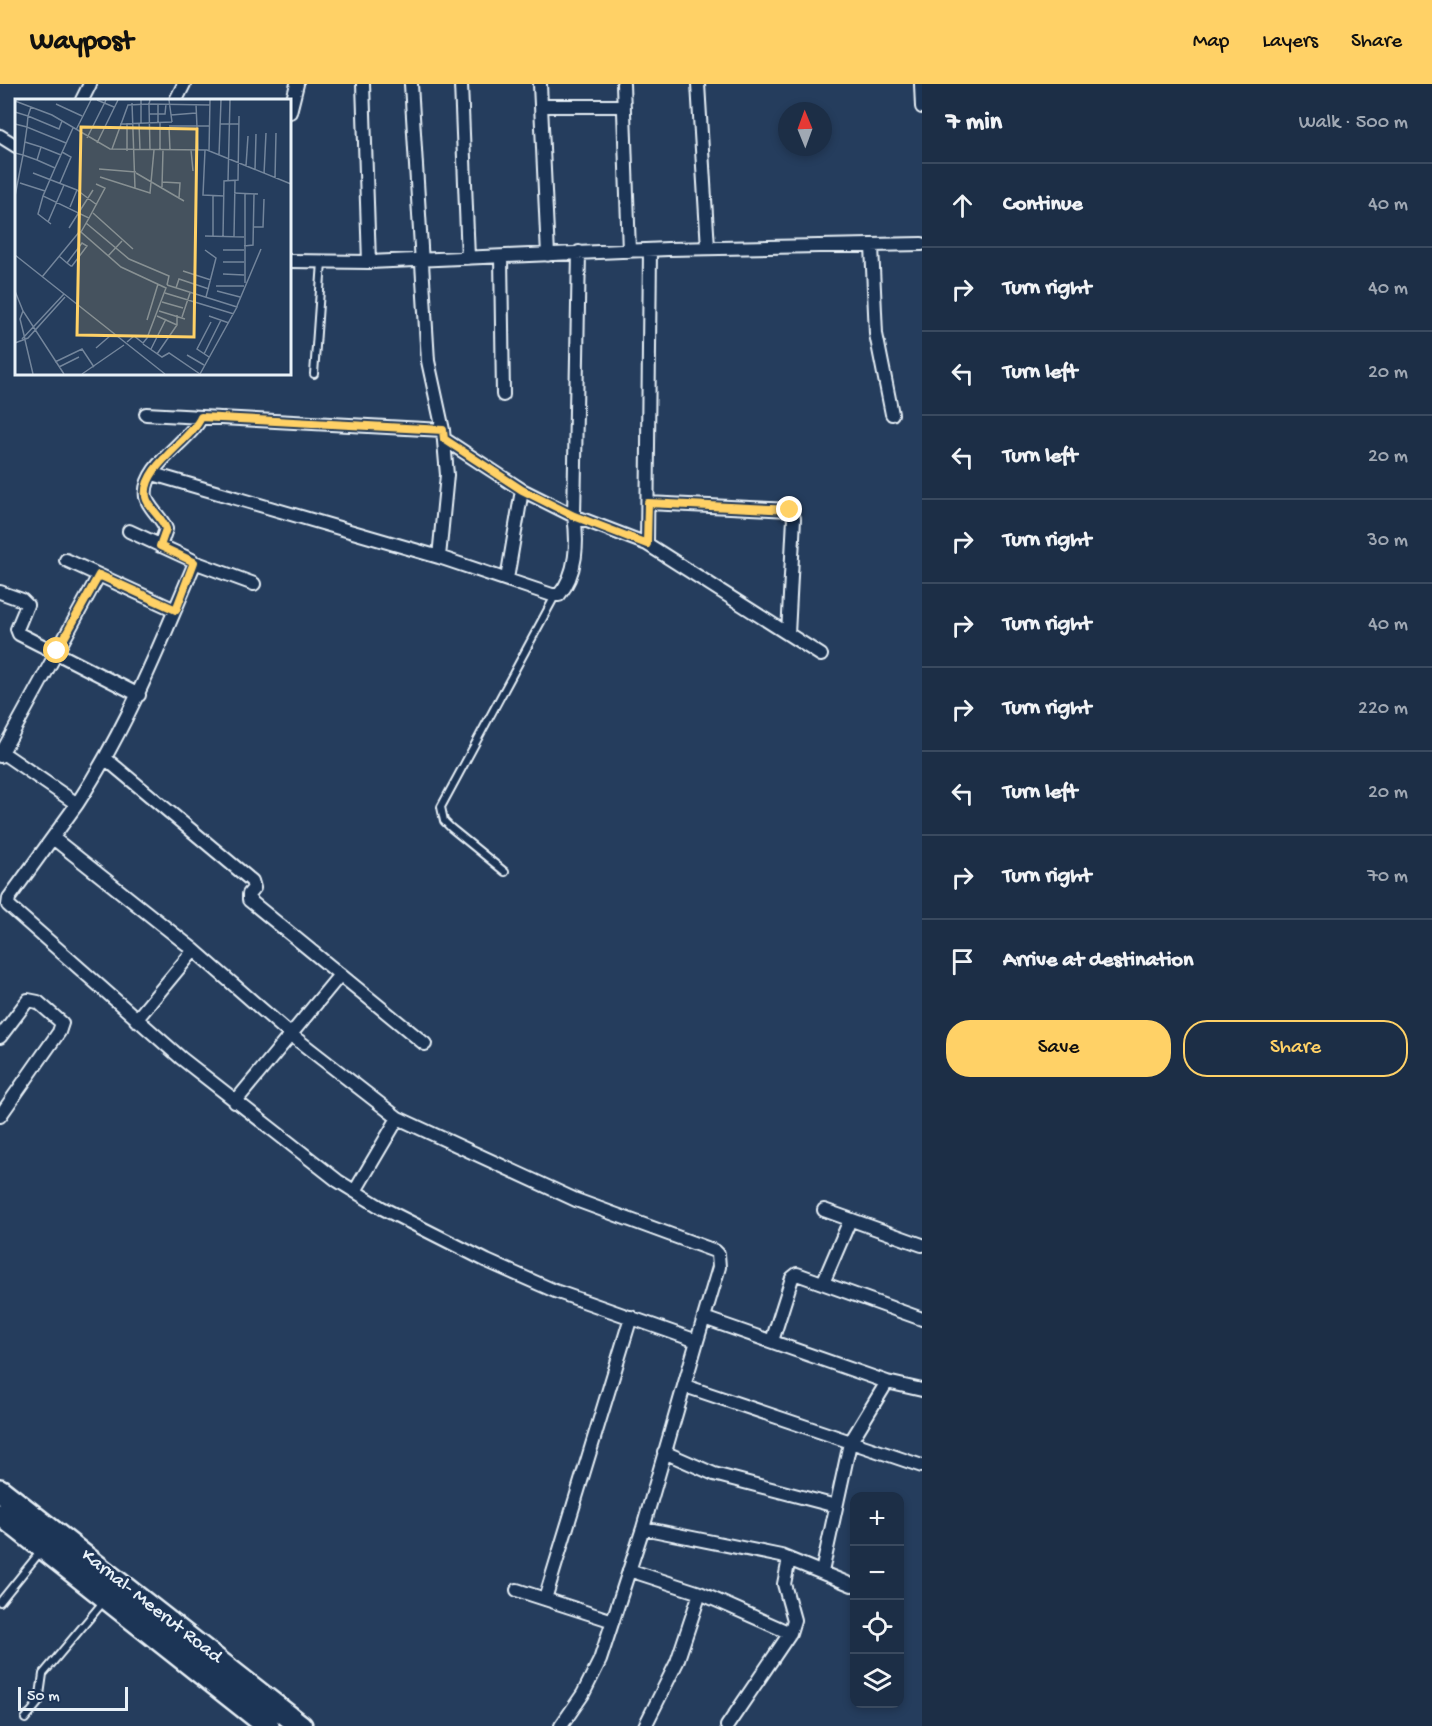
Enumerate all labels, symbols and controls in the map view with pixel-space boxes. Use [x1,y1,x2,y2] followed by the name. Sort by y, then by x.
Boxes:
[30,26,133,59] text: Waypost
[1193,30,1229,55] text: Map
[1262,30,1318,55] text: Layers
[1351,30,1402,55] text: Share
[15,99,291,375] inset map
[778,102,832,156] north arrow
[946,108,1002,139] text: 7 min
[1299,112,1408,135] text: Walk · 500 m
[946,189,979,222] icon: ahead
[1003,192,1083,218] text: Continue
[1368,194,1408,217] text: 40 m
[946,273,979,306] icon: right
[1003,276,1091,302] text: Turn right
[1368,278,1408,301] text: 40 m
[946,357,979,390] icon: left
[1003,360,1077,386] text: Turn left
[1368,362,1408,385] text: 20 m
[946,441,979,474] icon: left
[1003,444,1077,470] text: Turn left
[1368,446,1408,469] text: 20 m
[776,496,802,522] route end
[946,525,979,558] icon: right
[1003,528,1091,554] text: Turn right
[1367,530,1408,553] text: 30 m
[946,609,979,642] icon: right
[1003,612,1091,638] text: Turn right
[1368,614,1408,637] text: 40 m
[43,637,69,663] route start
[946,693,979,726] icon: right
[1003,696,1091,722] text: Turn right
[1358,698,1408,721] text: 220 m
[946,777,979,810] icon: left
[1003,780,1077,806] text: Turn left
[1368,782,1408,805] text: 20 m
[946,861,979,894] icon: right
[1003,864,1091,890] text: Turn right
[1367,866,1408,889] text: 70 m
[946,945,979,978] icon: arrive
[1003,948,1193,974] text: Arrive at destination
[946,1020,1171,1077] button: Save
[1183,1020,1408,1077] button: Share
[850,1492,904,1708] map controls
[850,1492,904,1546] button: +
[76,1545,228,1671] street label: Karnal- Meerut Road
[850,1546,904,1600] button: −
[850,1600,904,1654] button: locate
[850,1654,904,1708] button: layers
[18,1684,128,1712] scale bar
[27,1688,60,1707] text: 50 m

